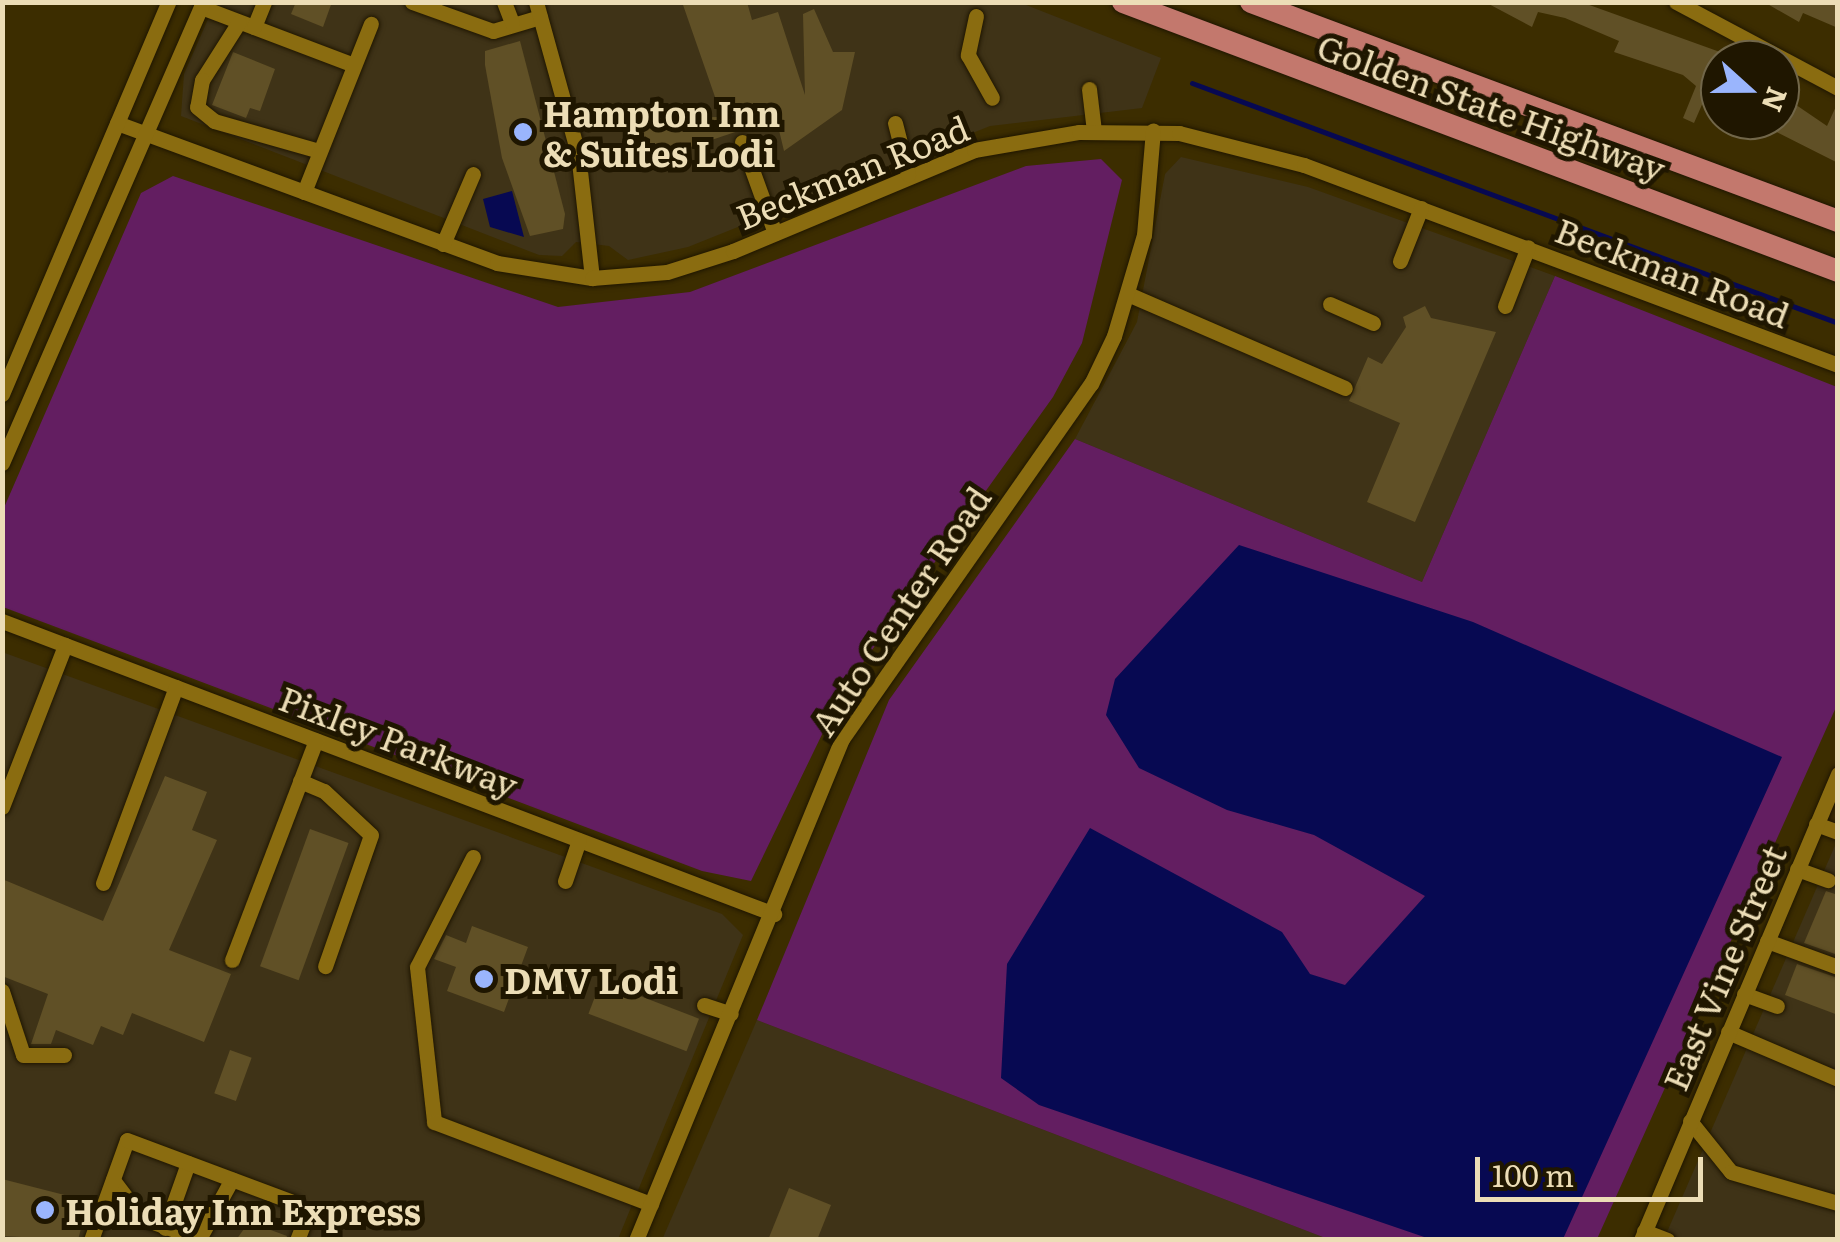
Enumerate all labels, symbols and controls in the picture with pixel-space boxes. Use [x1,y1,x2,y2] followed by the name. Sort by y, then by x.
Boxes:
[1312,24,1672,188] street label: Golden State Highway
[1700,40,1800,140] north arrow
[1752,82,1800,119] text: N
[543,91,780,173] place label: Hampton Inn & Suites Lodi
[730,105,974,237] street label: Beckman Road
[512,121,534,143] marker: Hampton Inn & Suites Lodi
[1550,207,1796,335] street label: Beckman Road
[800,477,998,743] street label: Auto Center Road
[274,675,524,805] street label: Pixley Parkway
[1652,838,1794,1096] street label: East Vine Street
[504,958,678,1000] place label: DMV Lodi
[473,968,495,990] marker: DMV Lodi
[1480,1137,1708,1199] scale bar
[1492,1152,1574,1196] text: 100 m
[65,1189,421,1231] place label: Holiday Inn Express
[34,1199,56,1221] marker: Holiday Inn Express

